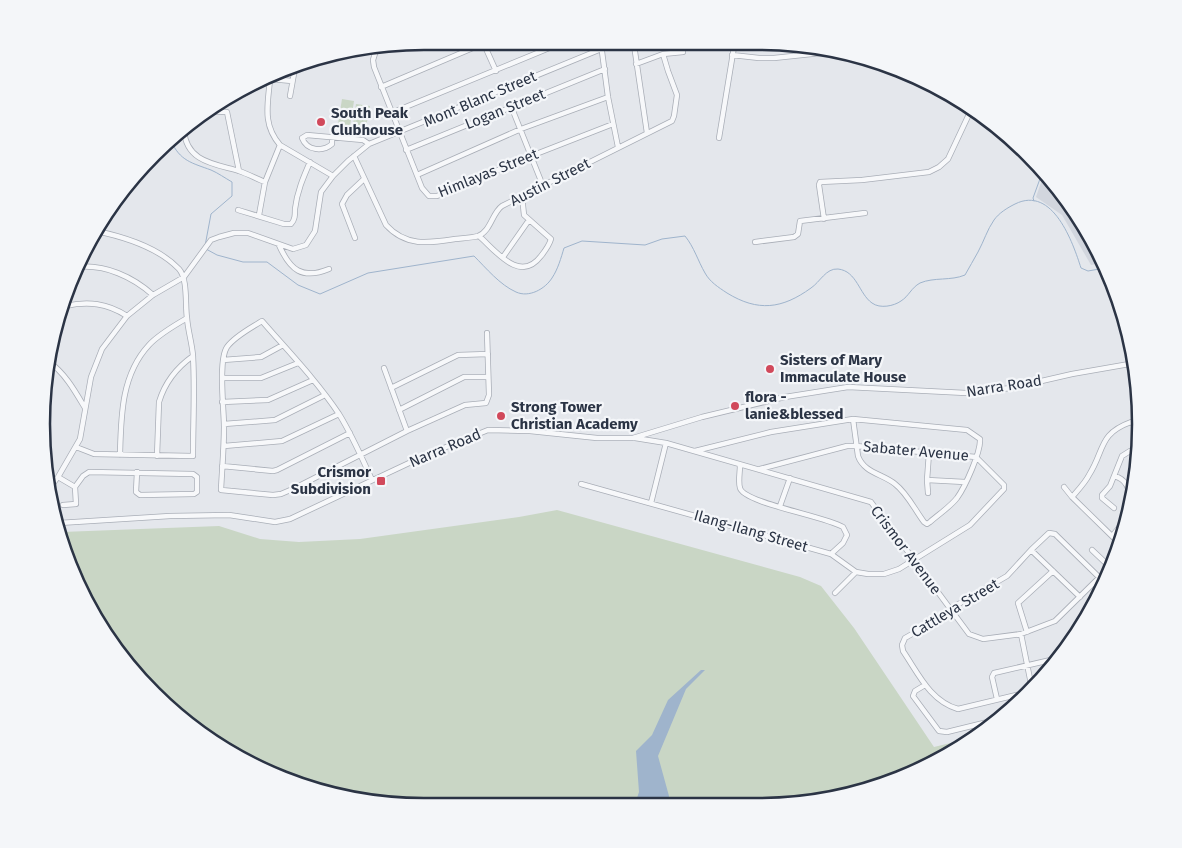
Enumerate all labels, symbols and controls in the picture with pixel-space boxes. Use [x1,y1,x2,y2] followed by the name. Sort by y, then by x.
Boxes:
[421,67,540,131] street label: Mont Blanc Street
[462,85,548,133] street label: Logan Street
[331,104,409,139] place label: South Peak Clubhouse
[315,116,327,128] marker: South Peak Clubhouse
[435,145,541,201] street label: Himlayas Street
[507,154,594,210] street label: Austin Street
[780,351,906,386] place label: Sisters of Mary Immaculate House
[764,363,776,375] marker: Sisters of Mary Immaculate House
[965,371,1043,401] street label: Narra Road
[745,388,843,423] place label: flora - lanie&blessed
[511,398,638,433] place label: Strong Tower Christian Academy
[729,400,741,412] marker: flora - lanie&blessed
[495,410,507,422] marker: Strong Tower Christian Academy
[406,425,484,471] street label: Narra Road
[862,437,970,465] street label: Sabater Avenue
[291,463,372,498] place label: Crismor Subdivision
[375,475,387,487] marker: Crismor Subdivision
[867,502,945,598] street label: Crismor Avenue
[692,506,811,556] street label: Ilang-Ilang Street
[908,574,1003,641] street label: Cattleya Street

